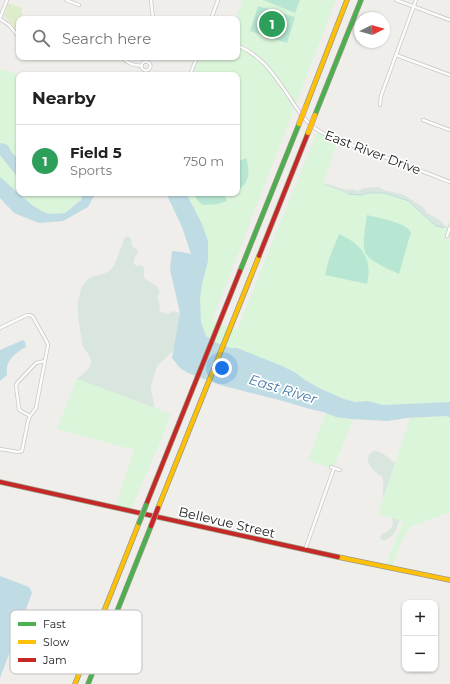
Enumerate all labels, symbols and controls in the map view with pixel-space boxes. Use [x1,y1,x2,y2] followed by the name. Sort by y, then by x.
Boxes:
[259,9,285,39] pin: 1
[354,12,390,48] north arrow
[16,16,240,60] search box
[30,27,52,49] icon: search
[62,29,151,48] text: Search here
[32,88,96,108] text: Nearby
[323,126,423,178] street label: East River Drive
[70,143,122,162] text: Field 5
[42,153,48,169] text: 1
[183,153,224,169] text: 750 m
[70,162,112,178] text: Sports
[212,358,232,378] your location
[247,370,320,408] water label: East River
[177,503,277,541] street label: Bellevue Street
[402,600,438,672] map controls
[402,600,438,636] button: +
[10,610,142,674] legend
[43,617,67,631] text: Fast
[43,635,69,649] text: Slow
[402,636,438,672] button: −
[42,653,67,667] text: Jam

